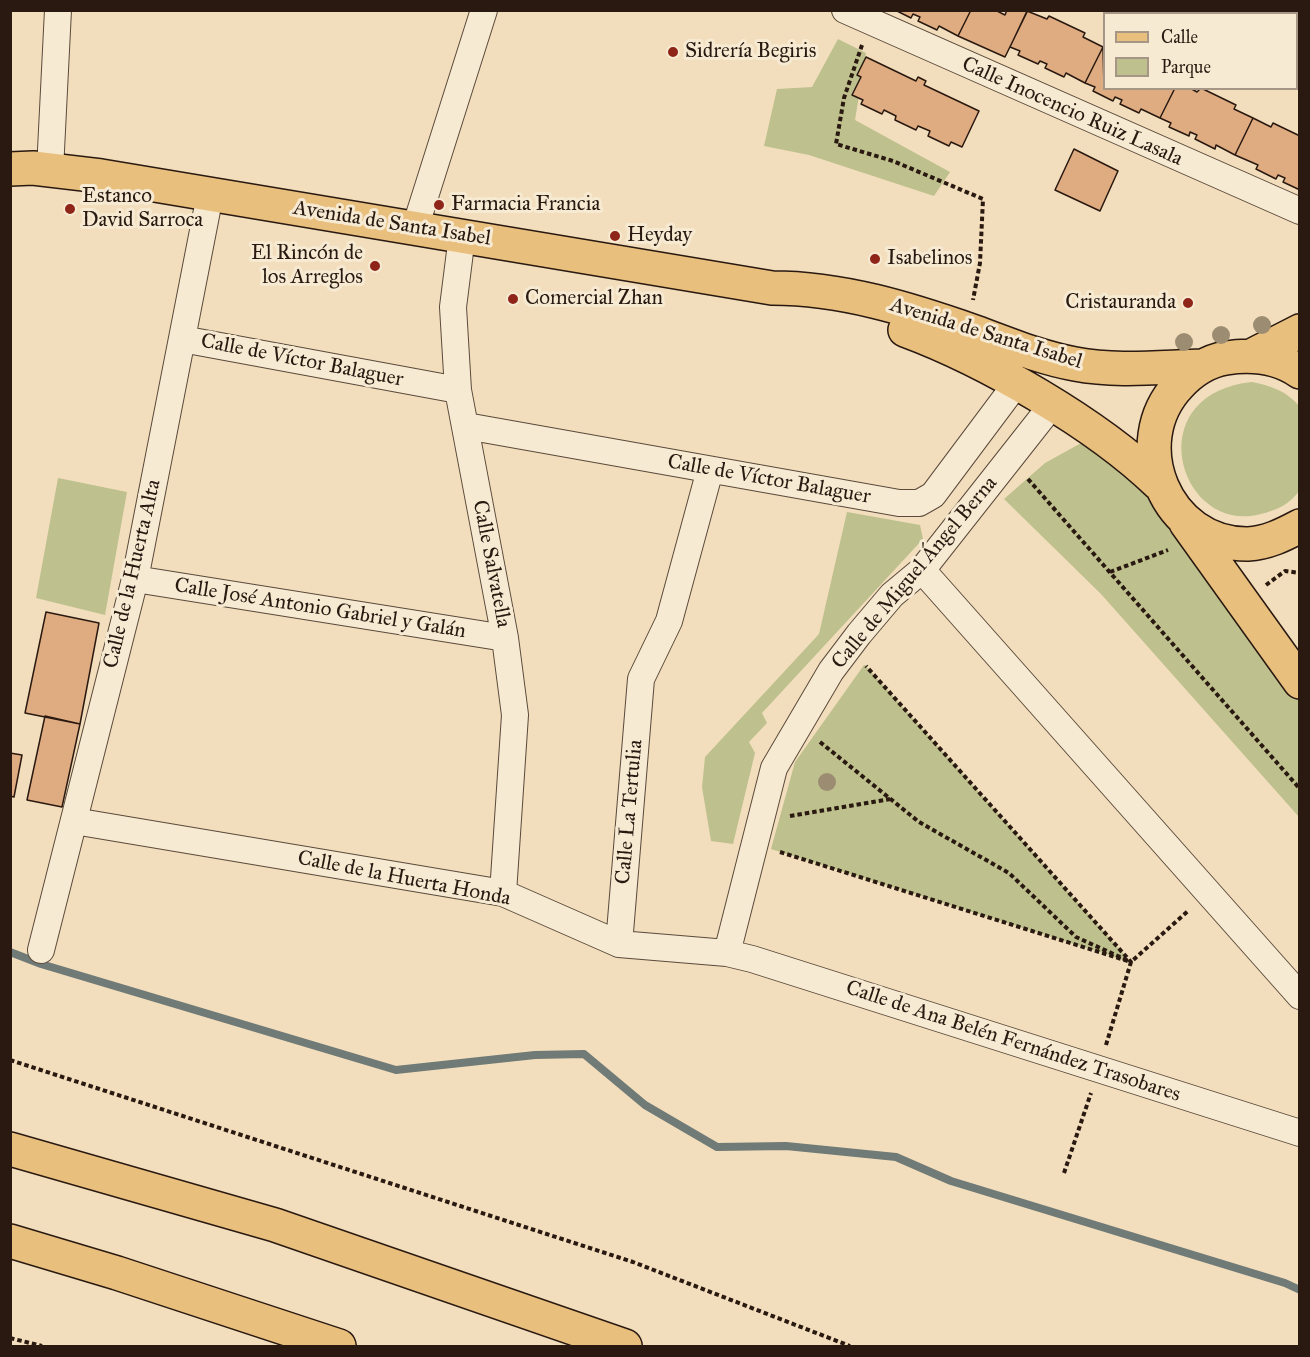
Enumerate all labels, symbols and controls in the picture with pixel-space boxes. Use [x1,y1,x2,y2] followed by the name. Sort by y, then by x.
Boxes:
[1103,12,1298,90] legend
[1161,26,1198,48] text: Calle
[685,39,816,65] place label: Sidrería Begiris
[666,45,680,59] marker: Sidrería Begiris
[958,52,1186,172] street label: Calle Inocencio Ruiz Lasala
[1161,56,1211,78] text: Parque
[82,184,203,234] place label: Estanco David Sarroca
[451,192,600,218] place label: Farmacia Francia
[291,196,493,252] street label: Avenida de Santa Isabel
[432,198,446,212] marker: Farmacia Francia
[63,202,77,216] marker: Estanco David Sarroca
[627,223,692,249] place label: Heyday
[608,229,622,243] marker: Heyday
[251,241,363,291] place label: El Rincón de los Arreglos
[887,246,972,272] place label: Isabelinos
[868,252,882,266] marker: Isabelinos
[368,259,382,273] marker: El Rincón de los Arreglos
[525,286,663,312] place label: Comercial Zhan
[1065,290,1176,316] place label: Cristauranda
[506,292,520,306] marker: Comercial Zhan
[887,293,1085,375] street label: Avenida de Santa Isabel
[1181,296,1195,310] marker: Cristauranda
[199,329,405,393] street label: Calle de Víctor Balaguer
[666,450,872,510] street label: Calle de Víctor Balaguer
[827,471,1003,675] street label: Calle de Miguel Ángel Berna
[99,477,167,671] street label: Calle de la Huerta Alta
[466,498,516,630] street label: Calle Salvatella
[173,574,467,644] street label: Calle José Antonio Gabriel y Galán
[611,739,649,885] street label: Calle La Tertulia
[295,846,513,912] street label: Calle de la Huerta Honda
[842,976,1184,1108] street label: Calle de Ana Belén Fernández Trasobares

